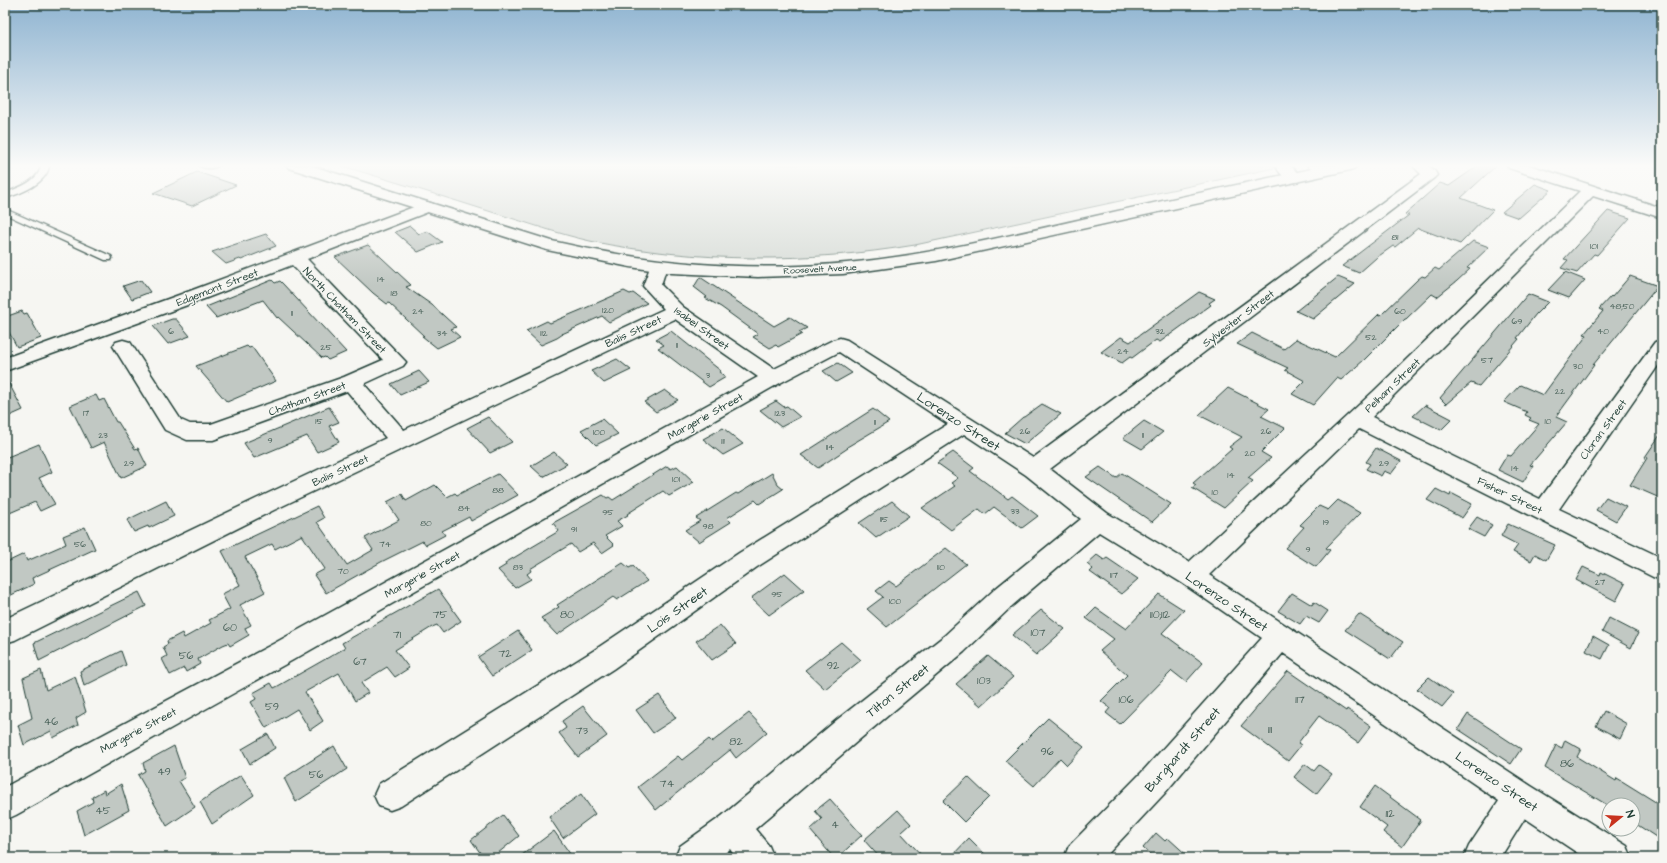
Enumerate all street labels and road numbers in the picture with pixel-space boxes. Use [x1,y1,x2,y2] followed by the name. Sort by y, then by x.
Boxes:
[783,261,857,278] street label: Roosevelt Avenue
[299,264,390,357] street label: North Chatham Street
[174,265,261,311] street label: Edgemont Street
[1199,286,1279,351] street label: Sylvester Street
[671,303,733,354] street label: Isabel Street
[603,312,664,351] street label: Balis Street
[1361,354,1424,416] street label: Pelham Street
[266,377,348,419] street label: Chatham Street
[913,388,1004,456] street label: Lorenzo Street
[665,389,747,444] street label: Margerie Street
[1576,396,1631,463] street label: Cloran Street
[310,451,371,490] street label: Balis Street
[1475,473,1545,518] street label: Fisher Street
[382,547,464,602] street label: Margerie Street
[1182,568,1272,637] street label: Lorenzo Street
[644,582,712,637] street label: Lois Street
[862,659,934,722] street label: Tilton Street
[1141,703,1226,797] street label: Burghardt Street
[97,704,180,758] street label: Margerie Street
[1452,748,1542,817] street label: Lorenzo Street

